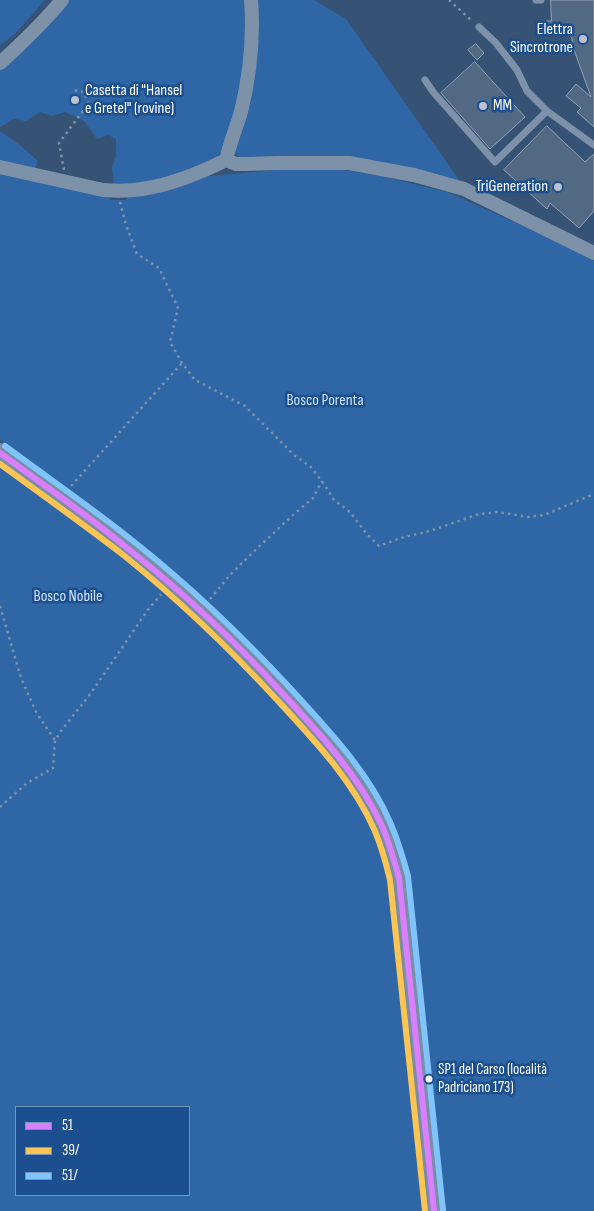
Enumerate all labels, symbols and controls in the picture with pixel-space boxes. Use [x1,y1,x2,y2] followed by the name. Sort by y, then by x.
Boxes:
[510,20,573,58] place label: Elettra Sincrotrone
[577,33,589,45] marker: Elettra Sincrotrone
[85,81,182,119] place label: Casetta di "Hansel e Gretel" (rovine)
[69,94,81,106] marker: Casetta di "Hansel e Gretel" (rovine)
[493,96,512,116] place label: MM
[477,100,489,112] marker: MM
[476,177,548,197] place label: TriGeneration
[552,181,564,193] marker: TriGeneration
[286,391,364,411] park label: Bosco Porenta
[34,587,102,607] park label: Bosco Nobile
[438,1061,547,1096] place label: SP1 del Carso (località Padriciano 173)
[424,1074,434,1084] marker: SP1 del Carso (località Padriciano 173)
[15,1106,190,1196] legend
[62,1116,73,1135] text: 51
[62,1141,79,1160] text: 39/
[62,1166,78,1185] text: 51/

